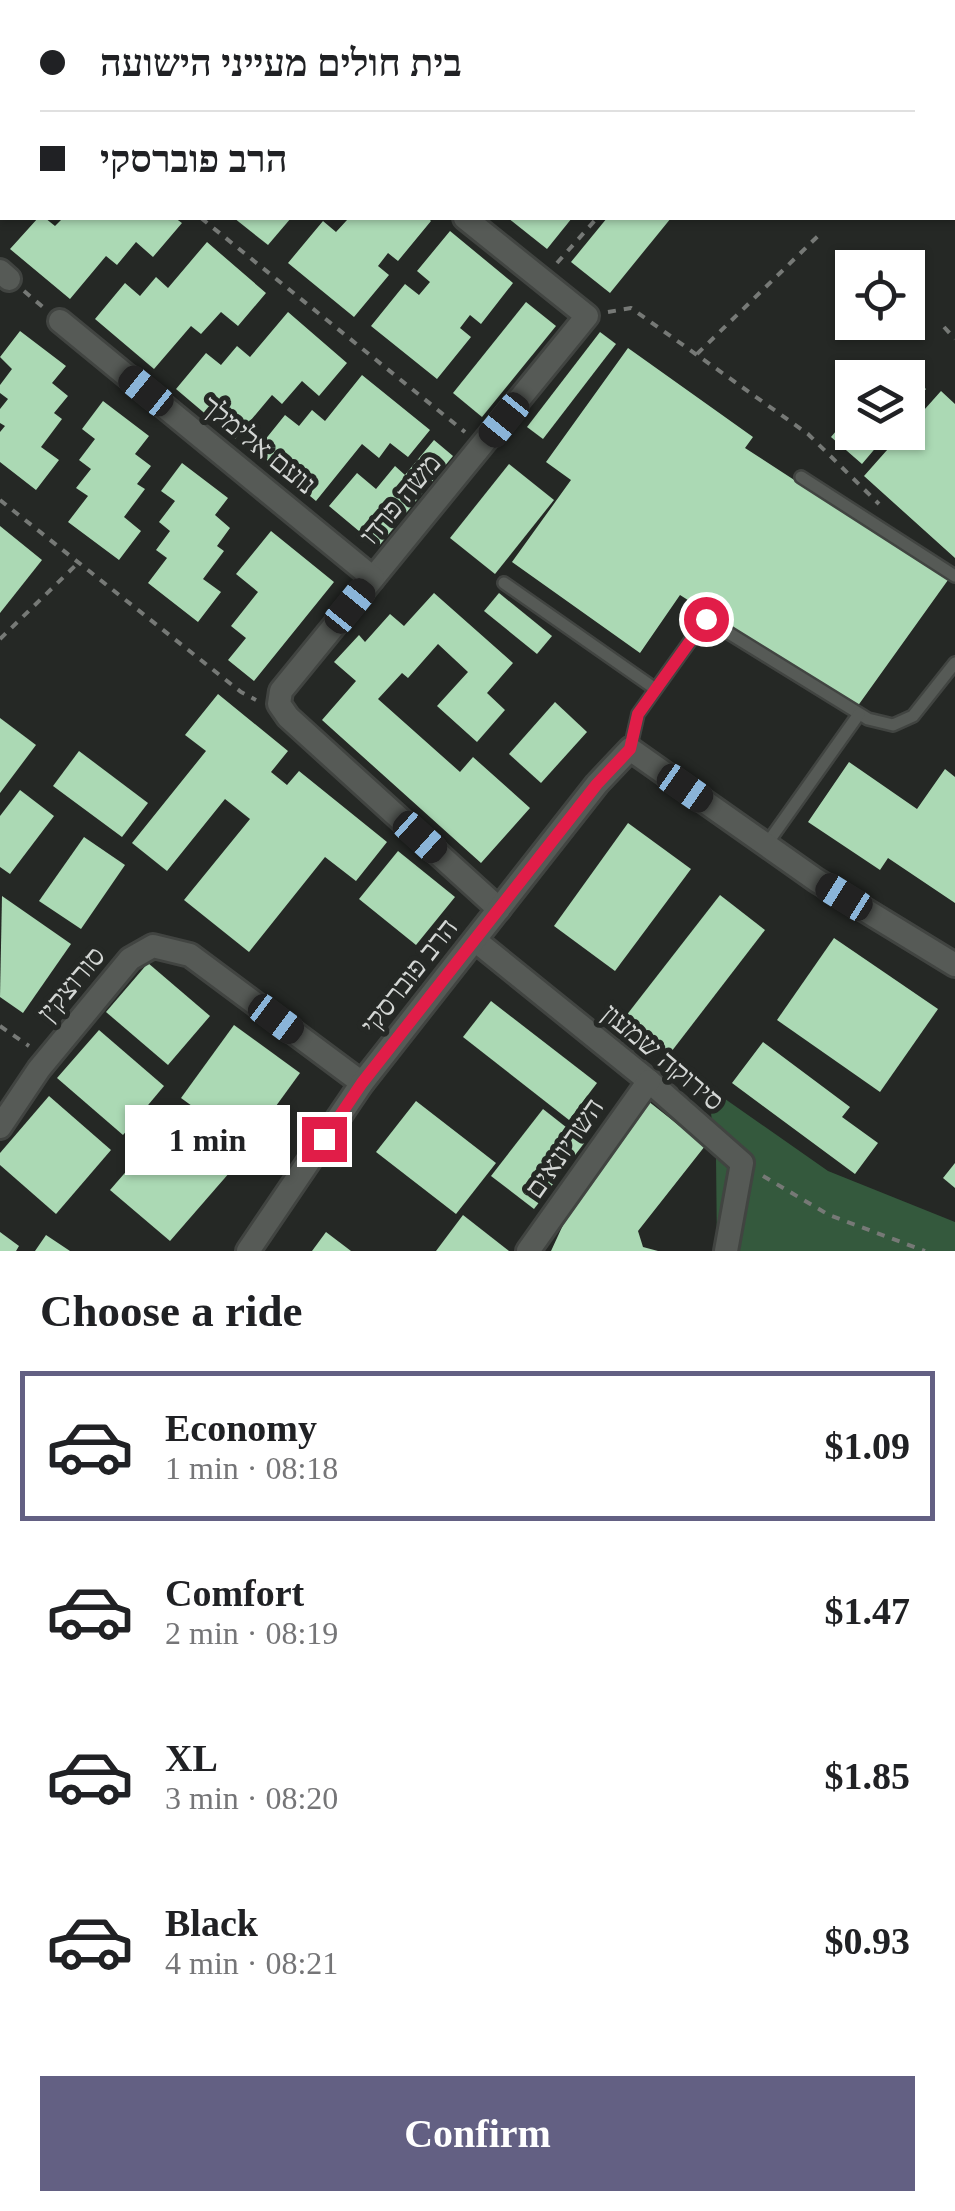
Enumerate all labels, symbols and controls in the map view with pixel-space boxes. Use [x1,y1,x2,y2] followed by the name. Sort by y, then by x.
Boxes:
[100,42,462,84] text: בית חולים מעייני הישועה
[100,138,288,180] text: הרב פוברסקי
[835,250,925,450] map controls
[835,250,925,340] button: locate
[113,360,179,422] car
[835,360,925,450] button: layers
[473,387,535,453] car
[196,390,322,500] street label: נועם אלימלך
[353,447,447,551] street label: משה פרדו
[319,573,381,639] car
[684,597,729,642] route start
[652,759,718,817] car
[388,806,452,868] car
[811,868,877,926] car
[354,912,464,1040] street label: הרב פוברסקי
[31,940,111,1028] street label: סורוצקין
[243,989,309,1049] car
[596,997,730,1117] street label: סירוקה שמעון
[518,1092,610,1204] street label: השריונאים
[124,1104,289,1174] callout: 1 min
[302,1117,347,1162] route end
[169,1122,246,1158] text: 1 min
[40,1286,303,1336] text: Choose a ride
[45,1401,135,1491] icon: car
[165,1407,317,1449] text: Economy
[825,1425,910,1467] text: $1.09
[165,1450,338,1486] text: 1 min · 08:18
[45,1566,135,1656] icon: car
[165,1572,304,1614] text: Comfort
[825,1590,910,1632] text: $1.47
[165,1615,338,1651] text: 2 min · 08:19
[45,1731,135,1821] icon: car
[165,1737,218,1779] text: XL
[825,1755,910,1797] text: $1.85
[165,1780,338,1816] text: 3 min · 08:20
[45,1896,135,1986] icon: car
[165,1902,258,1944] text: Black
[825,1920,910,1962] text: $0.93
[165,1945,338,1981] text: 4 min · 08:21
[40,2076,915,2191] button: Confirm

